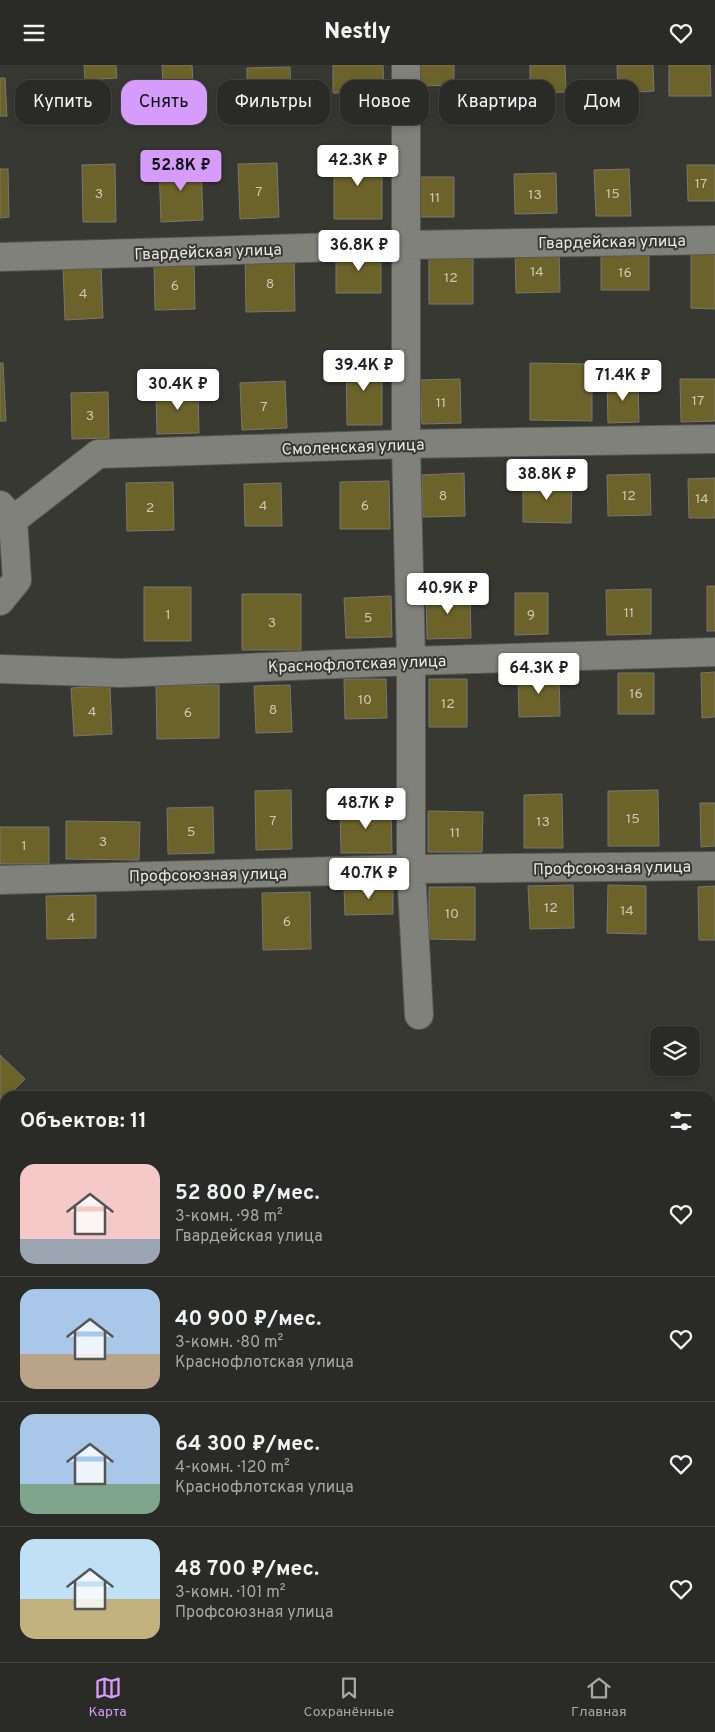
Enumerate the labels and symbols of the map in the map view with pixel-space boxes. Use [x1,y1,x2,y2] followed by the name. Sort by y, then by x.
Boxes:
[312,145,404,187] pin: 42.3K ₽
[135,149,227,192] pin: 52.8K ₽
[695,176,707,193] house number: 17
[255,184,263,201] house number: 7
[95,186,103,203] house number: 3
[606,186,620,203] house number: 15
[528,187,542,204] house number: 13
[430,190,440,207] house number: 11
[313,229,405,272] pin: 36.8K ₽
[538,232,686,254] street label: Гвардейская улица
[134,240,282,266] street label: Гвардейская улица
[530,264,544,281] house number: 14
[618,265,632,282] house number: 16
[444,270,458,287] house number: 12
[266,276,274,293] house number: 8
[171,278,179,295] house number: 6
[79,286,87,303] house number: 4
[318,349,410,392] pin: 39.4K ₽
[577,359,669,402] pin: 71.4K ₽
[132,369,224,411] pin: 30.4K ₽
[692,393,704,410] house number: 17
[436,395,446,412] house number: 11
[260,399,268,416] house number: 7
[86,408,94,425] house number: 3
[281,436,425,460] street label: Смоленская улица
[501,459,593,501] pin: 38.8K ₽
[439,488,447,505] house number: 8
[622,488,636,505] house number: 12
[695,491,709,508] house number: 14
[259,498,267,515] house number: 4
[361,498,369,515] house number: 6
[146,500,154,517] house number: 2
[402,573,494,615] pin: 40.9K ₽
[624,605,634,622] house number: 11
[165,607,171,624] house number: 1
[527,607,535,624] house number: 9
[364,610,372,627] house number: 5
[268,615,276,632] house number: 3
[267,652,447,678] street label: Краснофлотская улица
[493,653,585,695] pin: 64.3K ₽
[629,686,643,703] house number: 16
[358,692,372,709] house number: 10
[441,696,455,713] house number: 12
[269,702,277,719] house number: 8
[88,704,96,721] house number: 4
[184,705,192,722] house number: 6
[320,787,412,830] pin: 48.7K ₽
[626,811,640,828] house number: 15
[269,813,277,830] house number: 7
[536,814,550,831] house number: 13
[187,824,195,841] house number: 5
[450,825,460,842] house number: 11
[99,834,107,851] house number: 3
[21,838,27,855] house number: 1
[323,857,415,900] pin: 40.7K ₽
[533,858,691,880] street label: Профсоюзная улица
[129,865,287,887] street label: Профсоюзная улица
[544,900,558,917] house number: 12
[620,903,634,920] house number: 14
[445,906,459,923] house number: 10
[67,910,75,927] house number: 4
[283,914,291,931] house number: 6

